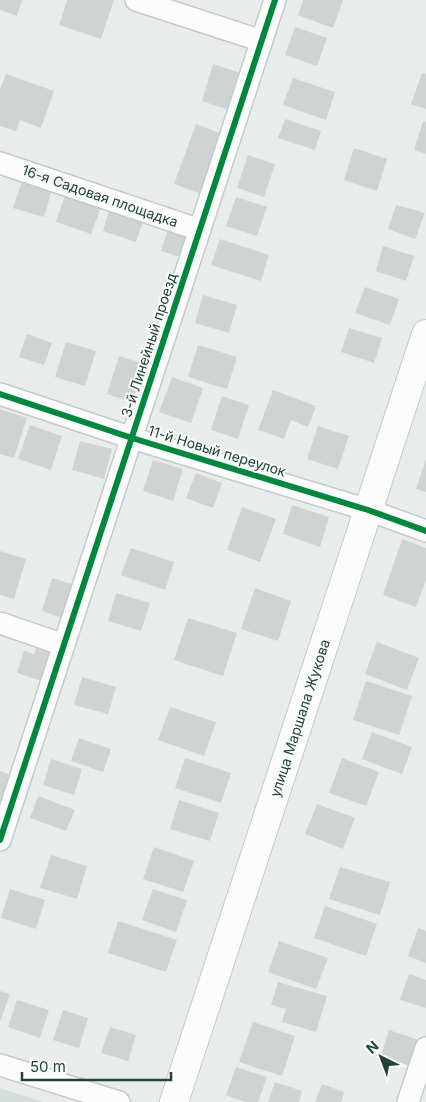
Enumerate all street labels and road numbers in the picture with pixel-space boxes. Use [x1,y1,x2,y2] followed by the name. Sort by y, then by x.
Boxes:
[20,161,180,230] street label: 16-я Садовая площадка
[117,270,180,419] street label: 3-й Линейный проезд
[146,421,289,480] street label: 11-й Новый переулок
[266,637,333,799] street label: улица Маршала Жукова

